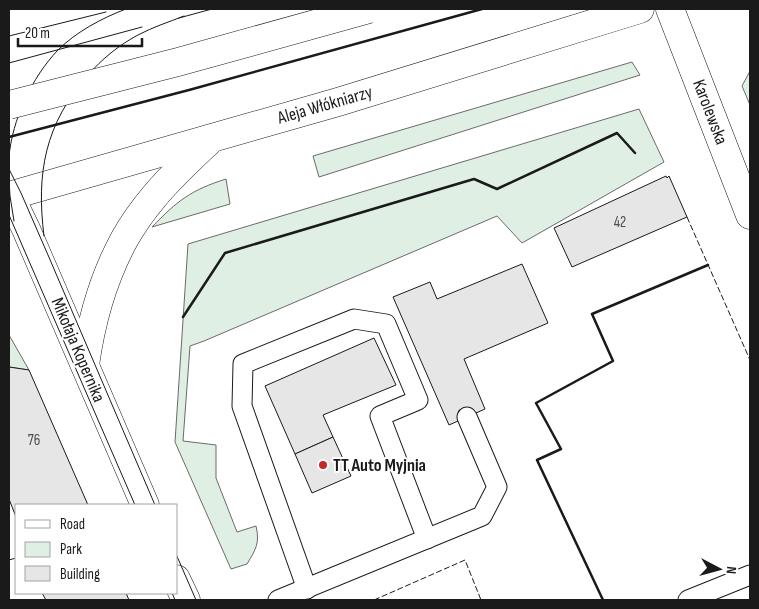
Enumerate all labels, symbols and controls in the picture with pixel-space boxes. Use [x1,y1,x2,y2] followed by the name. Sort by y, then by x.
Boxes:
[18,15,141,47] scale bar
[25,24,50,43] text: 20 m
[688,76,732,148] street label: Karolewska
[274,81,375,129] street label: Aleja Włókniarzy
[614,213,626,232] house number: 42
[47,295,109,405] street label: Mikołaja Kopernika
[28,431,40,450] house number: 76
[333,455,426,476] place label: TT Auto Myjnia
[317,459,329,471] marker: TT Auto Myjnia
[15,504,178,594] legend
[60,515,85,534] text: Road
[60,540,82,559] text: Park
[694,544,744,594] north arrow
[60,565,100,584] text: Building
[723,566,740,575] text: N

